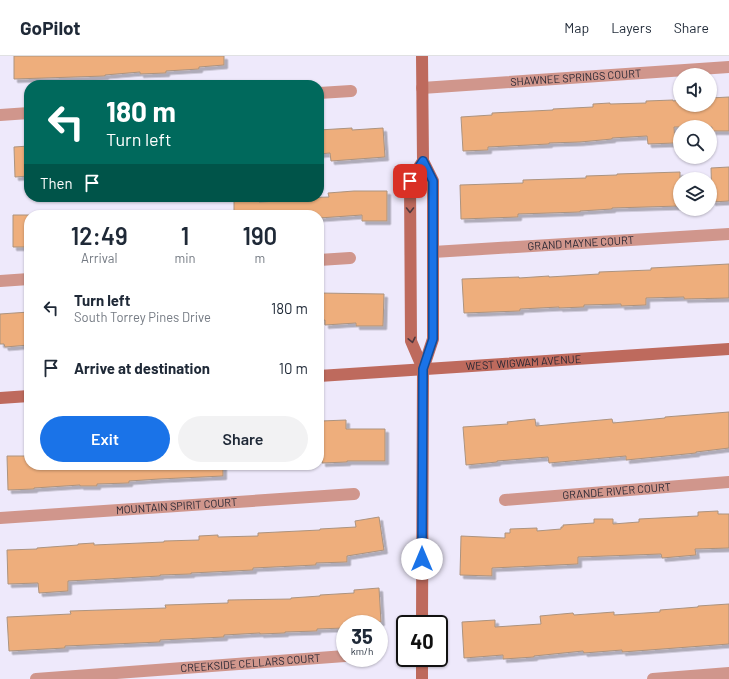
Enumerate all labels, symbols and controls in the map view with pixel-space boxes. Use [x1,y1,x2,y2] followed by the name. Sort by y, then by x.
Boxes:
[20,16,81,39] text: GoPilot
[564,19,589,36] text: Map
[611,19,652,36] text: Layers
[674,19,709,36] text: Share
[510,66,642,88] street label: SHAWNEE SPRINGS COURT
[673,68,717,216] map controls
[673,68,717,112] button: sound
[106,94,176,128] text: 180 m
[40,96,92,148] icon: left
[673,120,717,164] button: search
[106,128,172,150] text: Turn left
[393,164,427,198] pin
[399,170,421,192] icon: arrive
[81,172,103,194] icon: arrive
[673,172,717,216] button: layers
[40,174,73,192] text: Then
[406,207,414,213] one-way arrow
[71,221,128,250] text: 12:49
[181,221,189,250] text: 1
[242,221,277,250] text: 190
[527,233,634,252] street label: GRAND MAYNE COURT
[81,250,117,266] text: Arrival
[175,250,196,266] text: min
[254,250,265,266] text: m
[74,291,130,309] text: Turn left
[40,297,62,319] icon: left
[271,299,308,317] text: 180 m
[74,309,211,325] text: South Torrey Pines Drive
[407,337,416,343] one-way arrow
[465,352,582,372] street label: WEST WIGWAM AVENUE
[40,357,62,379] icon: arrive
[74,359,210,377] text: Arrive at destination
[279,359,308,377] text: 10 m
[40,416,170,462] button: Exit
[178,416,308,462] button: Share
[562,480,671,501] street label: GRANDE RIVER COURT
[115,495,238,516] street label: MOUNTAIN SPIRIT COURT
[401,538,443,580] position arrow
[396,615,448,667] speed limit sign: 40
[351,624,373,648] text: 35
[351,645,373,657] text: km/h
[180,651,321,674] street label: CREEKSIDE CELLARS COURT

